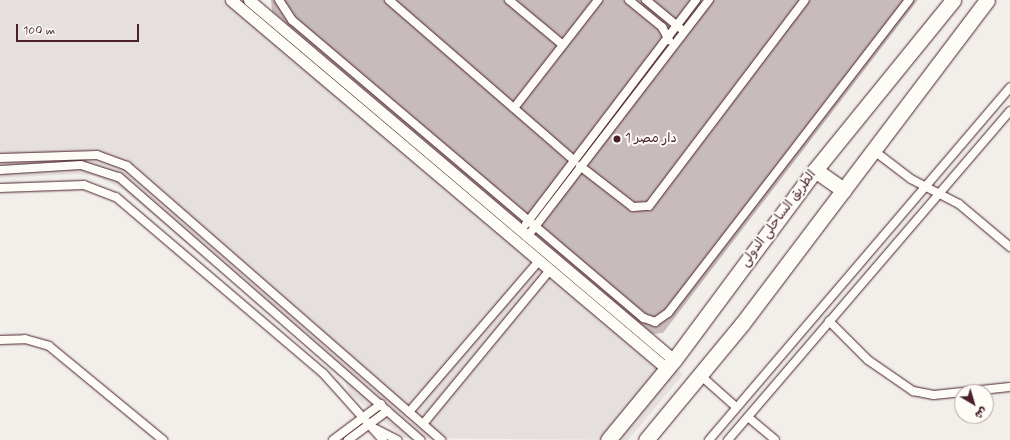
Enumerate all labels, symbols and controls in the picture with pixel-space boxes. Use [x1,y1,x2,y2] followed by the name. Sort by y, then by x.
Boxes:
[18,16,141,42] scale bar
[23,23,55,39] text: 100 m
[625,131,677,147] place label: دار مصر 1
[612,134,622,144] marker: دار مصر 1
[738,168,820,270] street label: الطريق الساحلى الدولى
[954,384,994,424] north arrow
[972,403,990,422] text: ش

